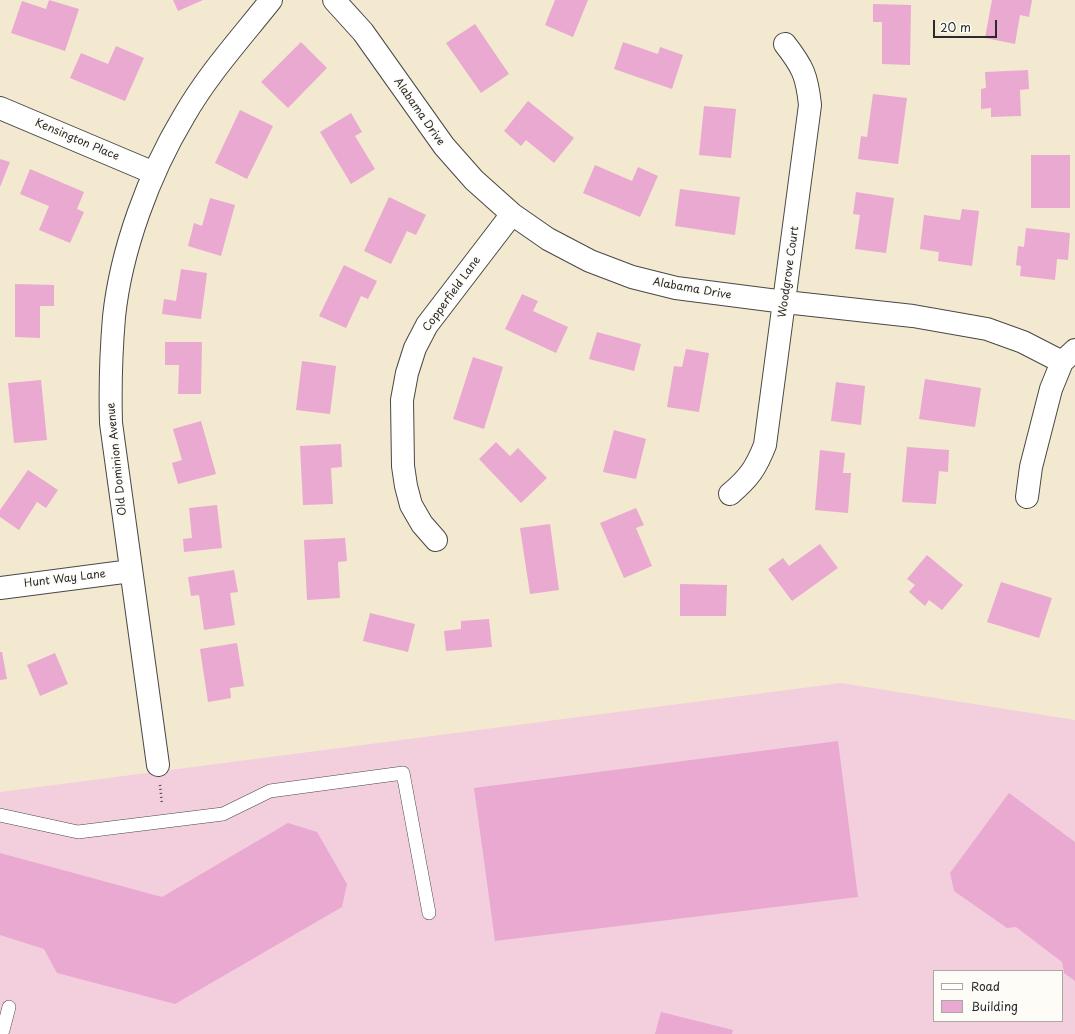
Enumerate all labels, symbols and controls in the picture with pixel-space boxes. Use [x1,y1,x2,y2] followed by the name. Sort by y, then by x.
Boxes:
[935,12,999,38] scale bar
[940,18,971,36] text: 20 m
[391,76,447,148] street label: Alabama Drive
[33,116,121,164] street label: Kensington Place
[776,226,802,318] street label: Woodgrove Court
[420,254,484,334] street label: Copperfield Lane
[652,276,732,302] street label: Alabama Drive
[104,402,130,516] street label: Old Dominion Avenue
[23,567,107,591] street label: Hunt Way Lane
[933,970,1063,1022] legend
[971,977,1000,995] text: Road
[971,997,1018,1015] text: Building

